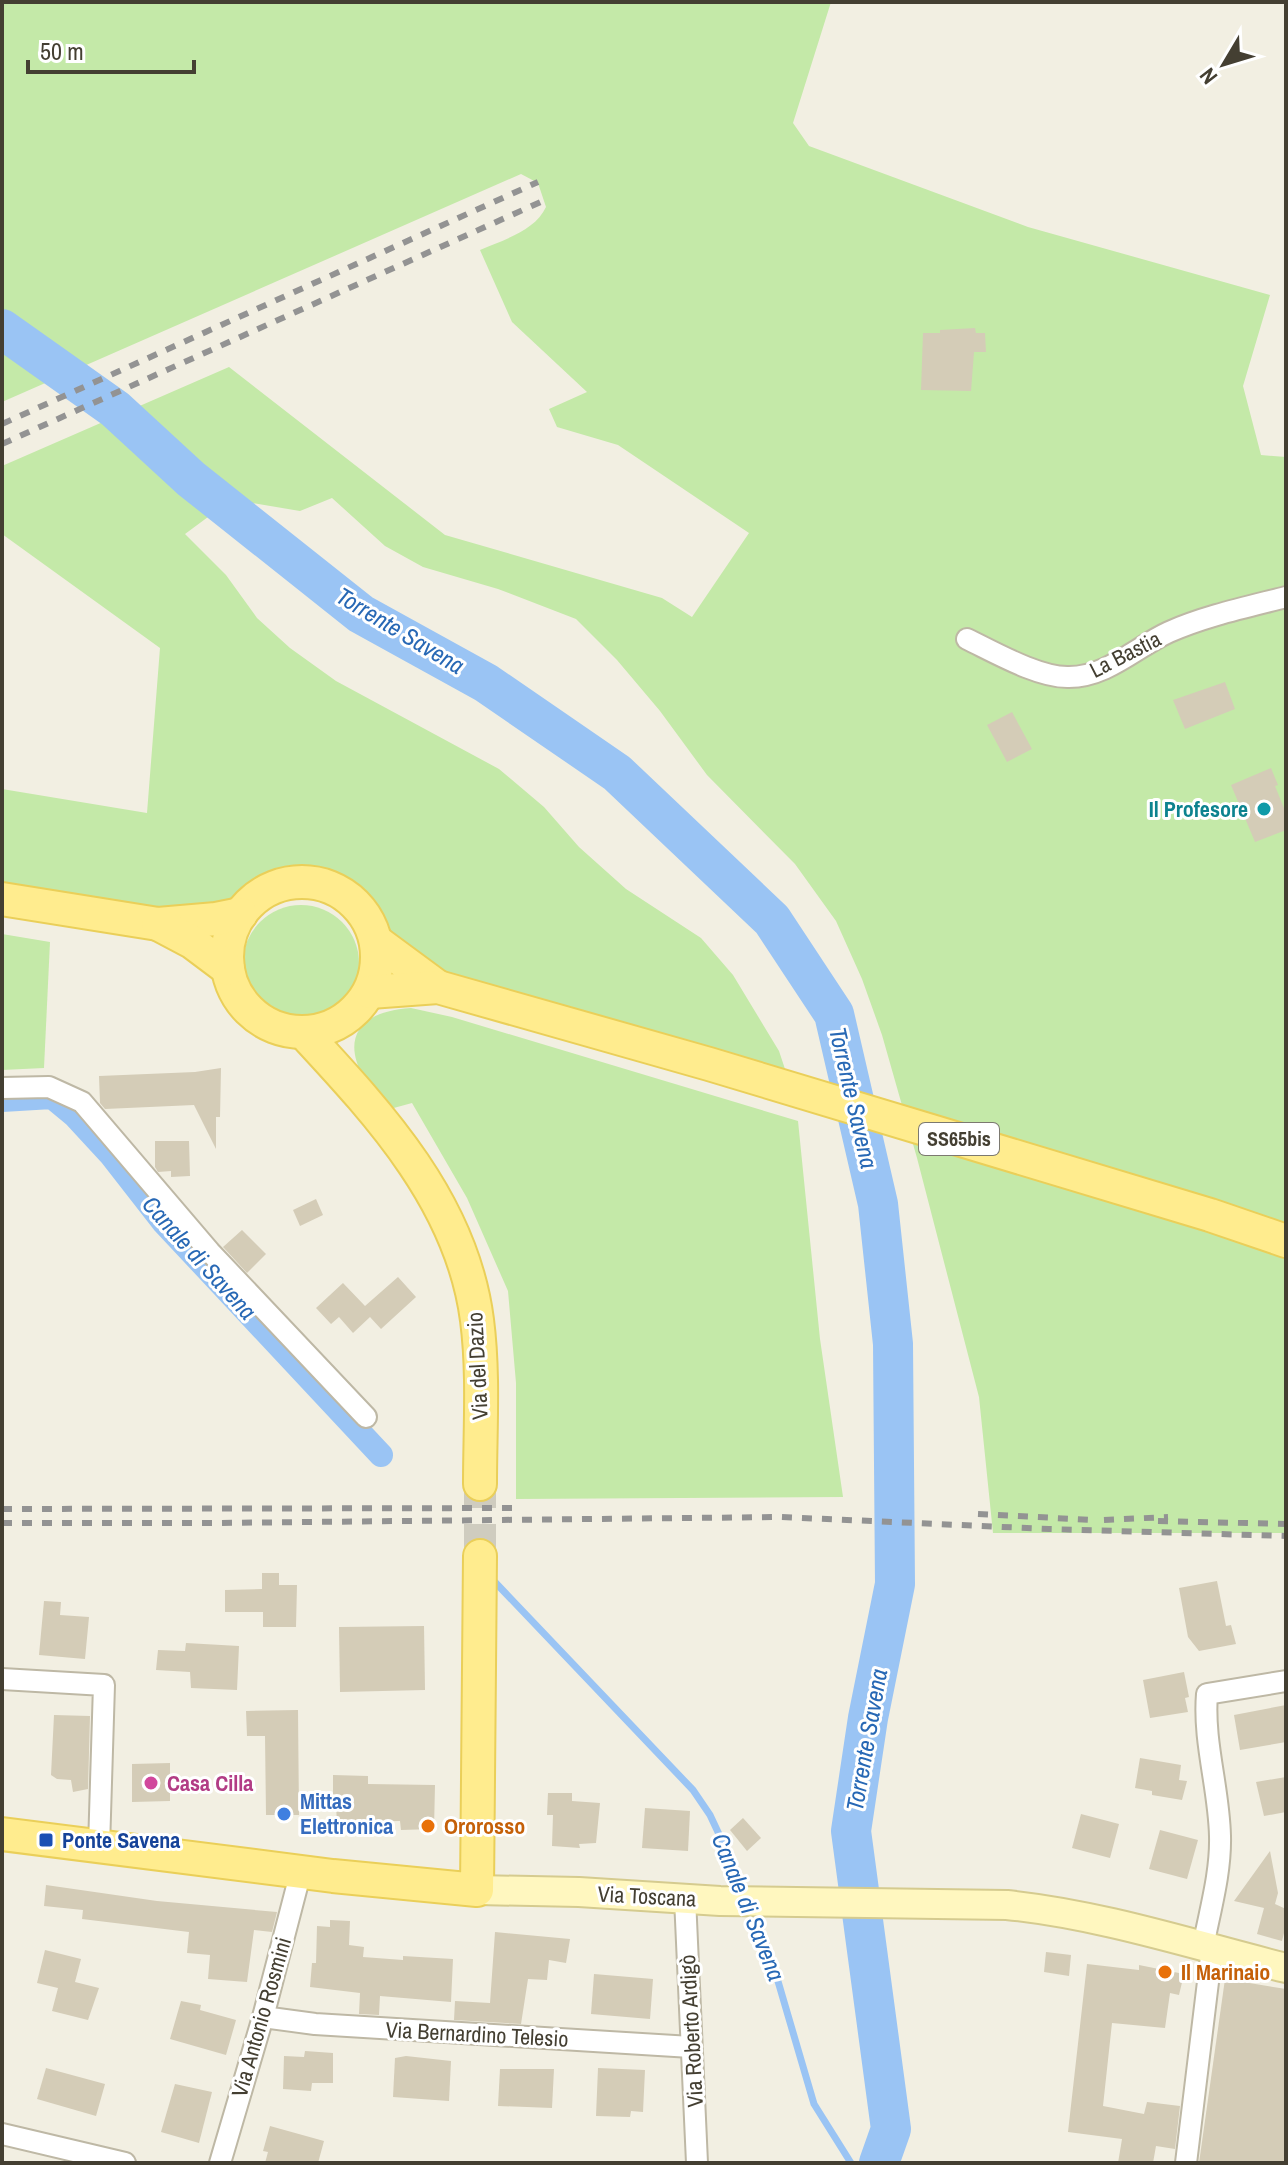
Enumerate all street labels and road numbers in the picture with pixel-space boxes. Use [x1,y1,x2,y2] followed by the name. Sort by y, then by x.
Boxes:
[1084,623,1166,685] street label: La Bastia
[919,1123,999,1155] road number: SS65bis
[459,1311,495,1421] street label: Via del Dazio
[597,1878,697,1914] street label: Via Toscana
[224,1933,298,2101] street label: Via Antonio Rosmini
[672,1954,710,2108] street label: Via Roberto Ardigò
[385,2014,569,2054] street label: Via Bernardino Telesio

